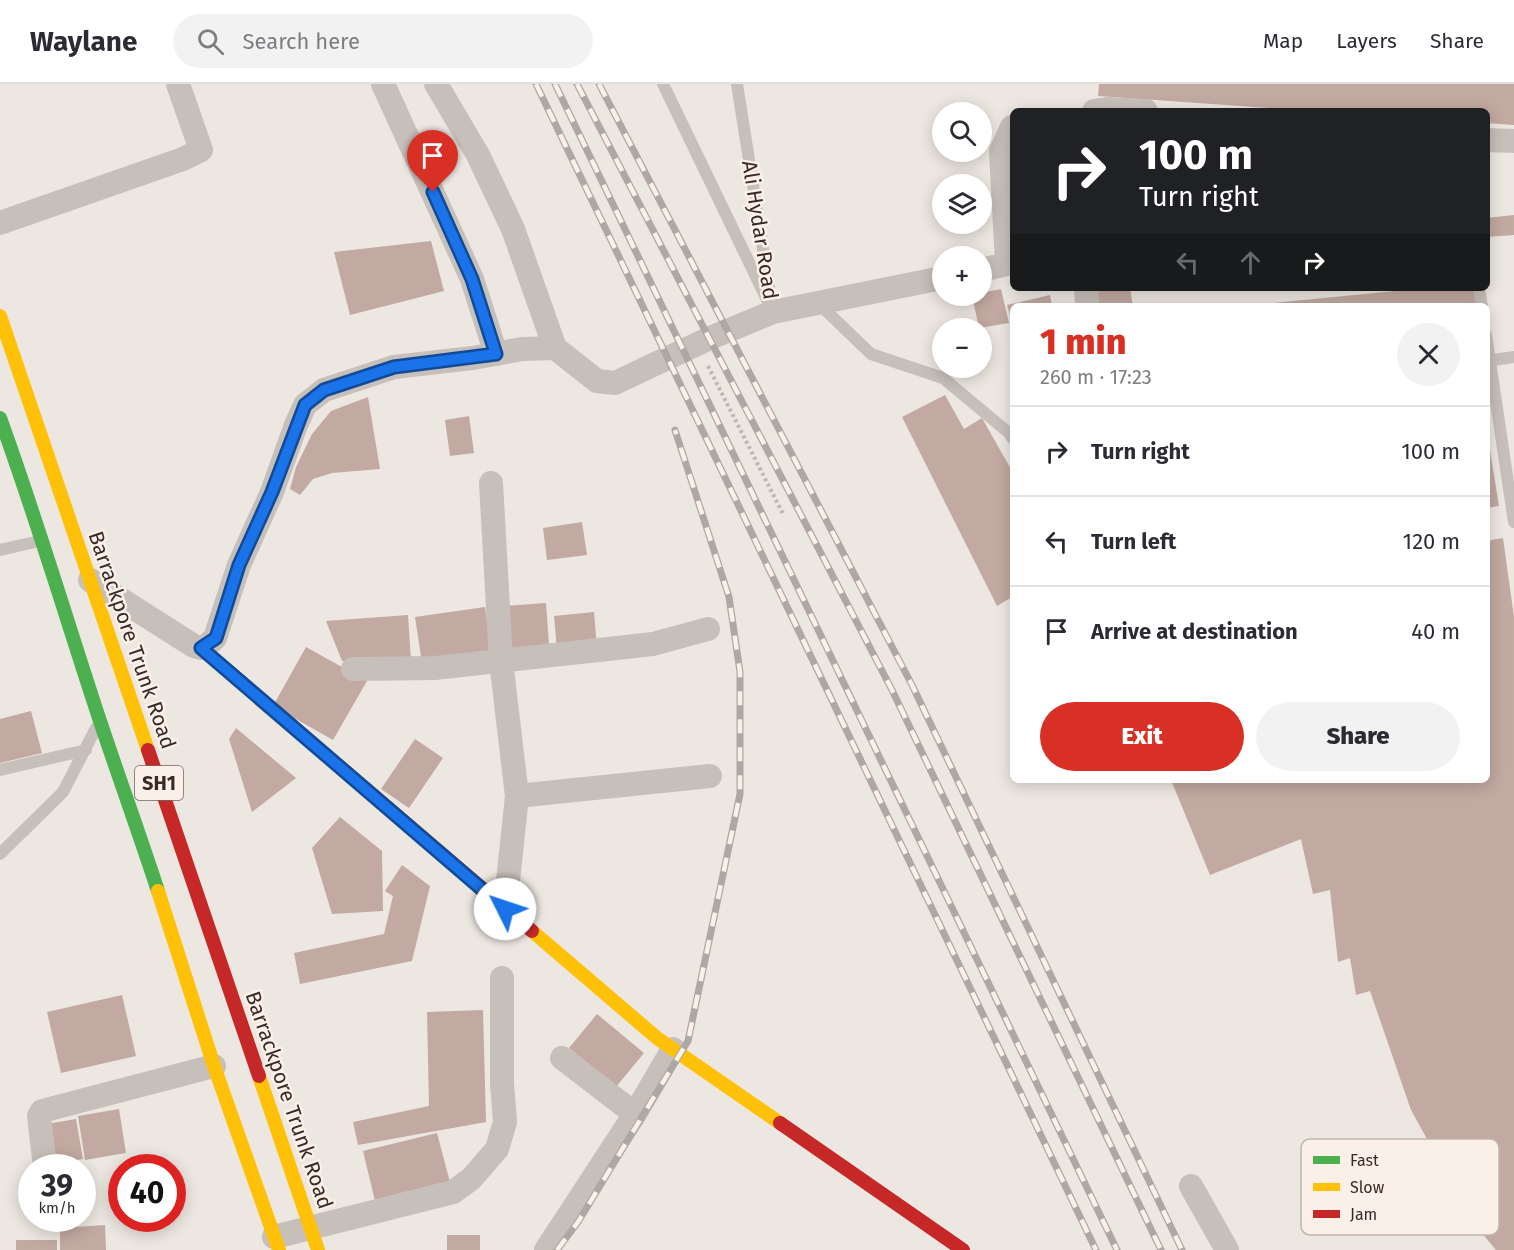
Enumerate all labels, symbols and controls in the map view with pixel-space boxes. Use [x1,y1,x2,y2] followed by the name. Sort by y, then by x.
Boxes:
[173,14,593,68] search box
[30,25,137,58] text: Waylane
[194,25,227,58] icon: search
[242,28,360,55] text: Search here
[1263,28,1303,54] text: Map
[1336,28,1397,54] text: Layers
[1430,28,1484,54] text: Share
[932,102,992,378] map controls
[932,102,992,162] button: search
[407,130,458,192] pin
[1139,130,1253,180] text: 100 m
[1040,132,1118,210] icon: right
[416,139,449,172] icon: arrive
[736,159,784,301] street label: Ali Hydar Road
[932,174,992,234] button: layers
[1139,181,1259,213] text: Turn right
[932,246,992,306] button: +
[1171,246,1204,279] icon: left
[1234,246,1267,279] icon: ahead
[1297,246,1330,279] icon: right
[932,318,992,378] button: −
[1040,320,1126,364] text: 1 min
[1397,323,1460,386] button: close
[1040,365,1152,389] text: 260 m · 17:23
[1040,435,1073,468] icon: right
[1091,438,1190,465] text: Turn right
[1401,438,1460,465] text: 100 m
[1040,525,1073,558] icon: left
[82,528,182,752] street label: Barrackpore Trunk Road
[1091,528,1176,555] text: Turn left
[1403,528,1460,555] text: 120 m
[1040,615,1073,648] icon: arrive
[1091,618,1298,645] text: Arrive at destination
[1411,618,1460,645] text: 40 m
[1040,702,1244,771] button: Exit
[1256,702,1460,771] button: Share
[135,766,183,800] road number: SH1
[473,877,537,941] position arrow
[239,988,339,1212] street label: Barrackpore Trunk Road
[1301,1139,1499,1235] legend
[1350,1151,1379,1170] text: Fast
[108,1154,186,1232] speed limit sign: 40
[41,1168,73,1204] text: 39
[1350,1178,1385,1197] text: Slow
[38,1199,76,1217] text: km/h
[1350,1205,1377,1224] text: Jam

